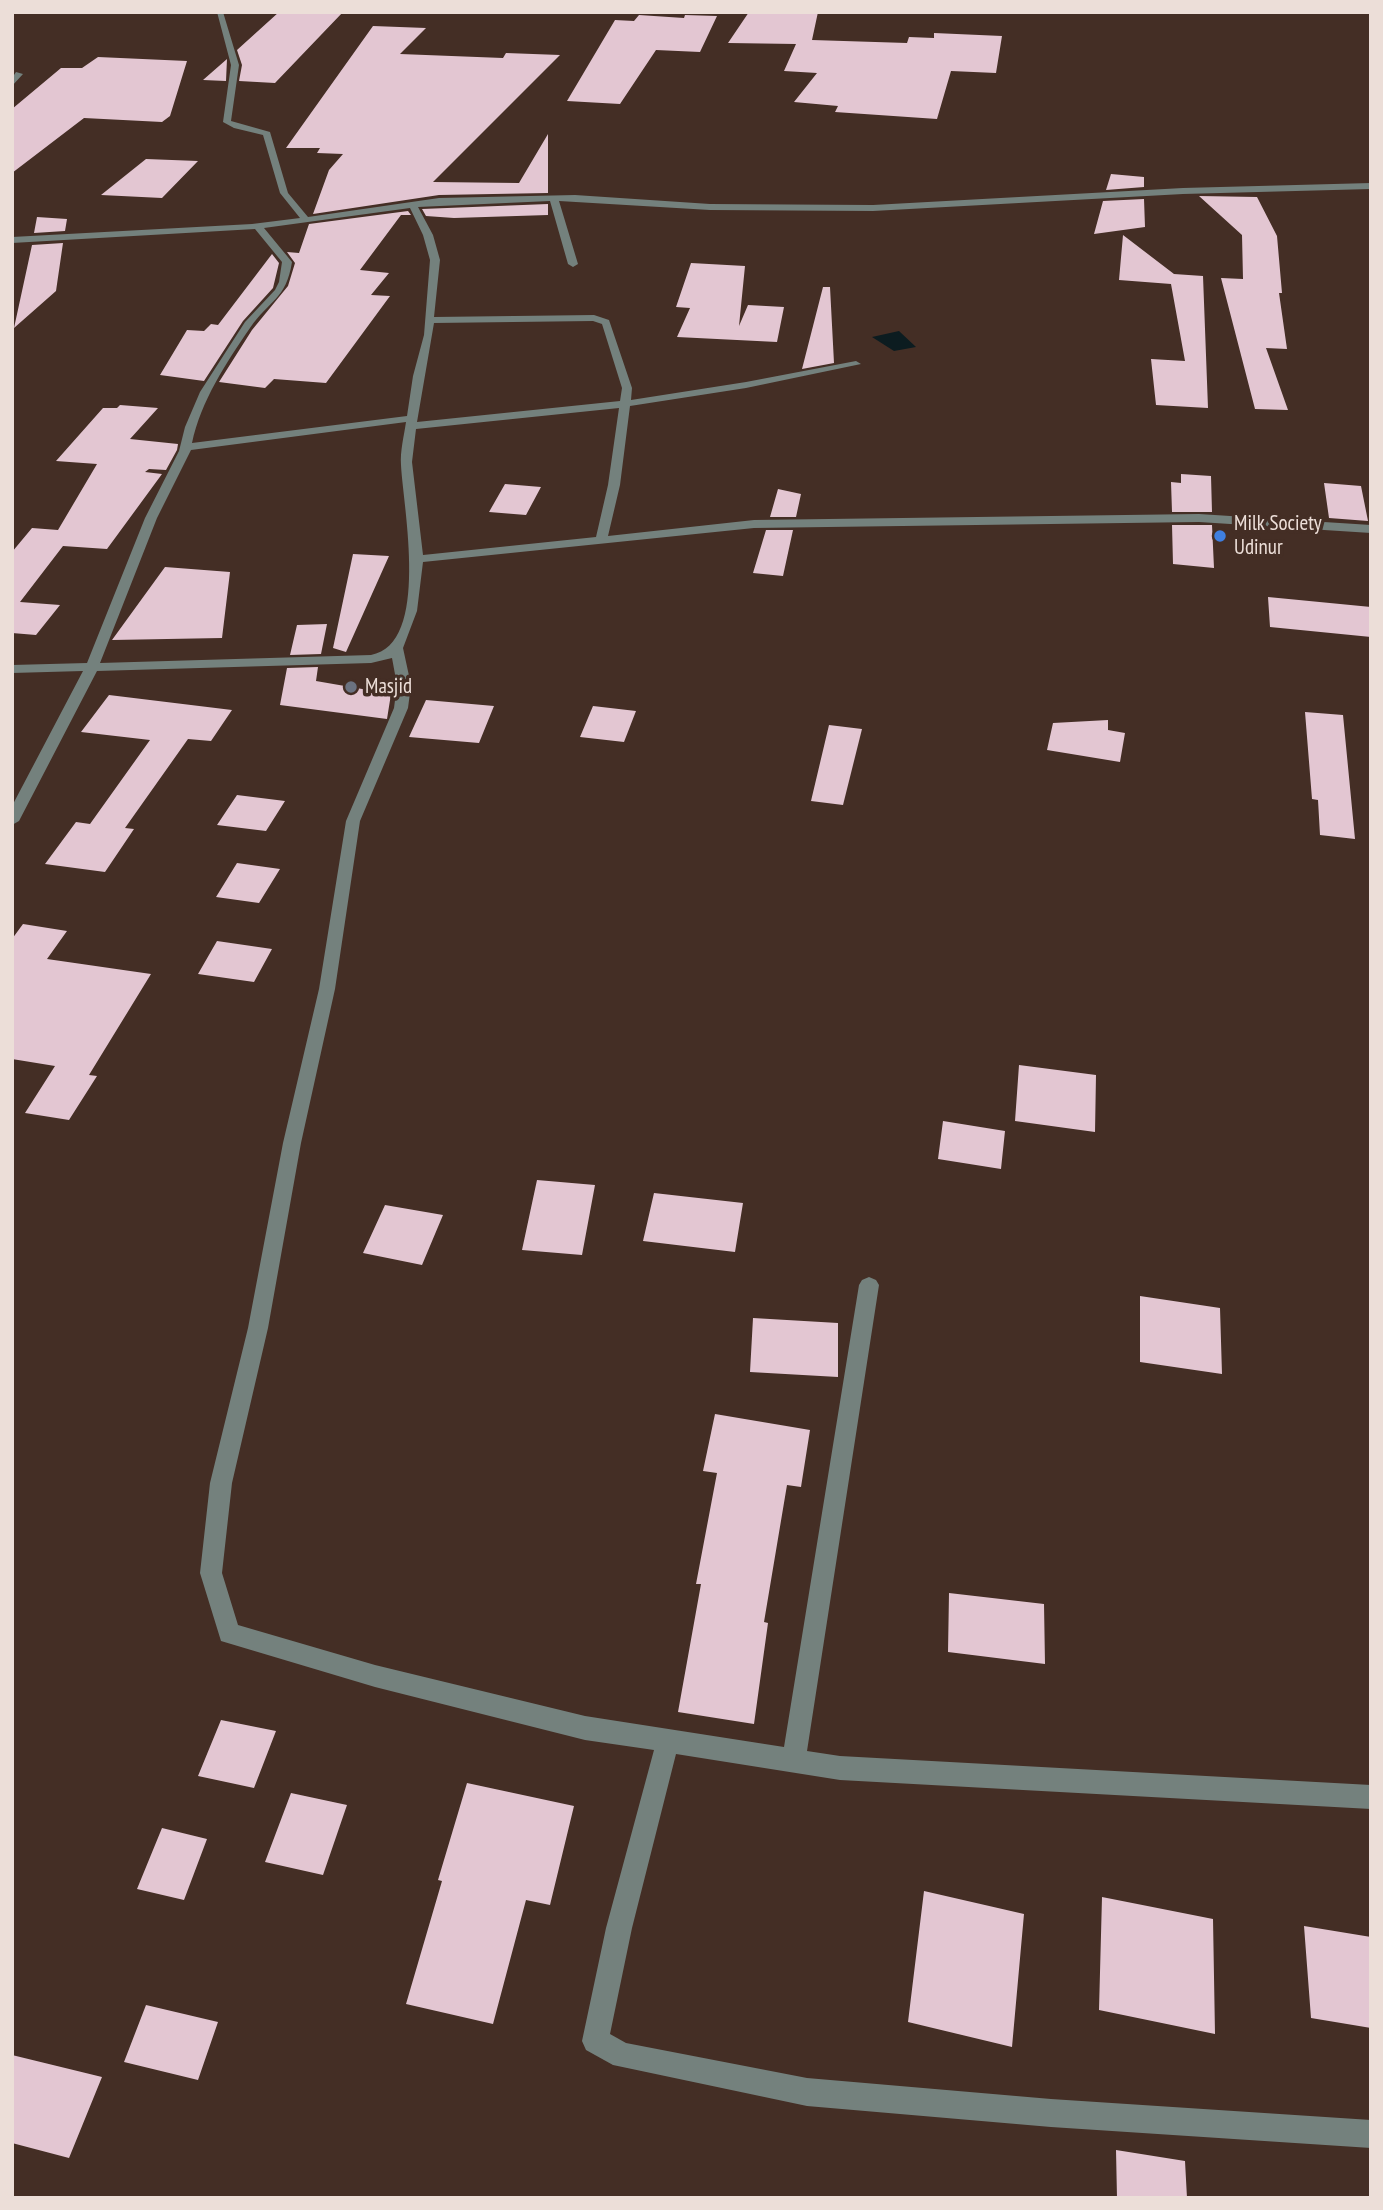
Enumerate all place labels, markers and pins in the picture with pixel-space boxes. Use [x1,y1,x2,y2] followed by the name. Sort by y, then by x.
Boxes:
[1234,511,1322,561] place label: Milk Society Udinur
[1212,528,1228,544] marker: Milk Society Udinur
[365,674,412,700] place label: Masjid
[343,679,359,695] marker: Masjid

